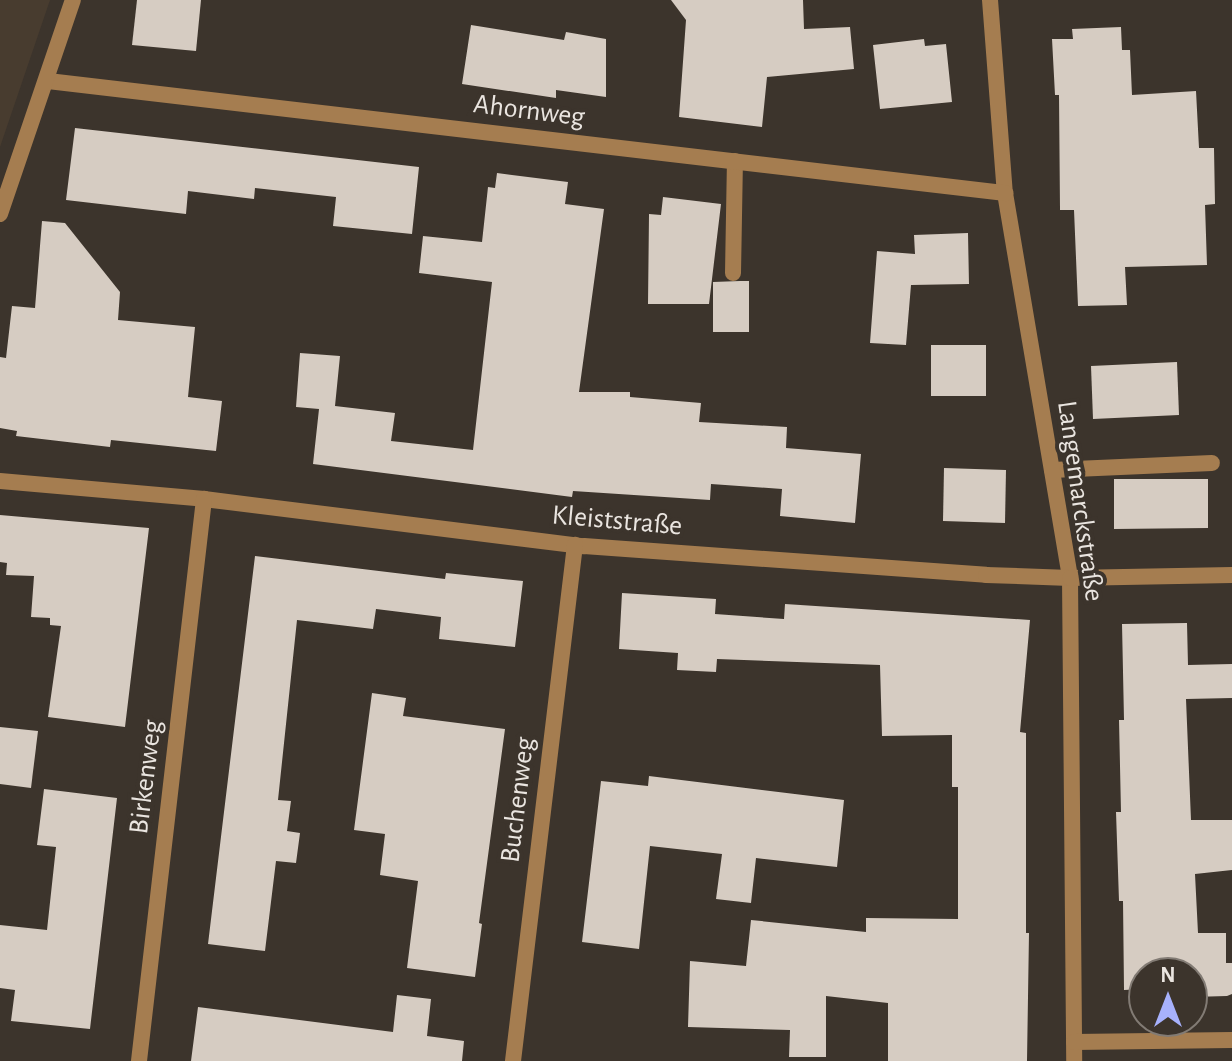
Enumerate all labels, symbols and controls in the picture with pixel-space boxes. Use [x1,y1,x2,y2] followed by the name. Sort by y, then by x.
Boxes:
[471,88,587,134] street label: Ahornweg
[1049,398,1111,604] street label: Langemarckstraße
[550,499,684,543] street label: Kleiststraße
[122,718,170,836] street label: Birkenweg
[494,735,542,865] street label: Buchenweg
[1128,957,1208,1037] north arrow
[1160,964,1176,986] text: N

